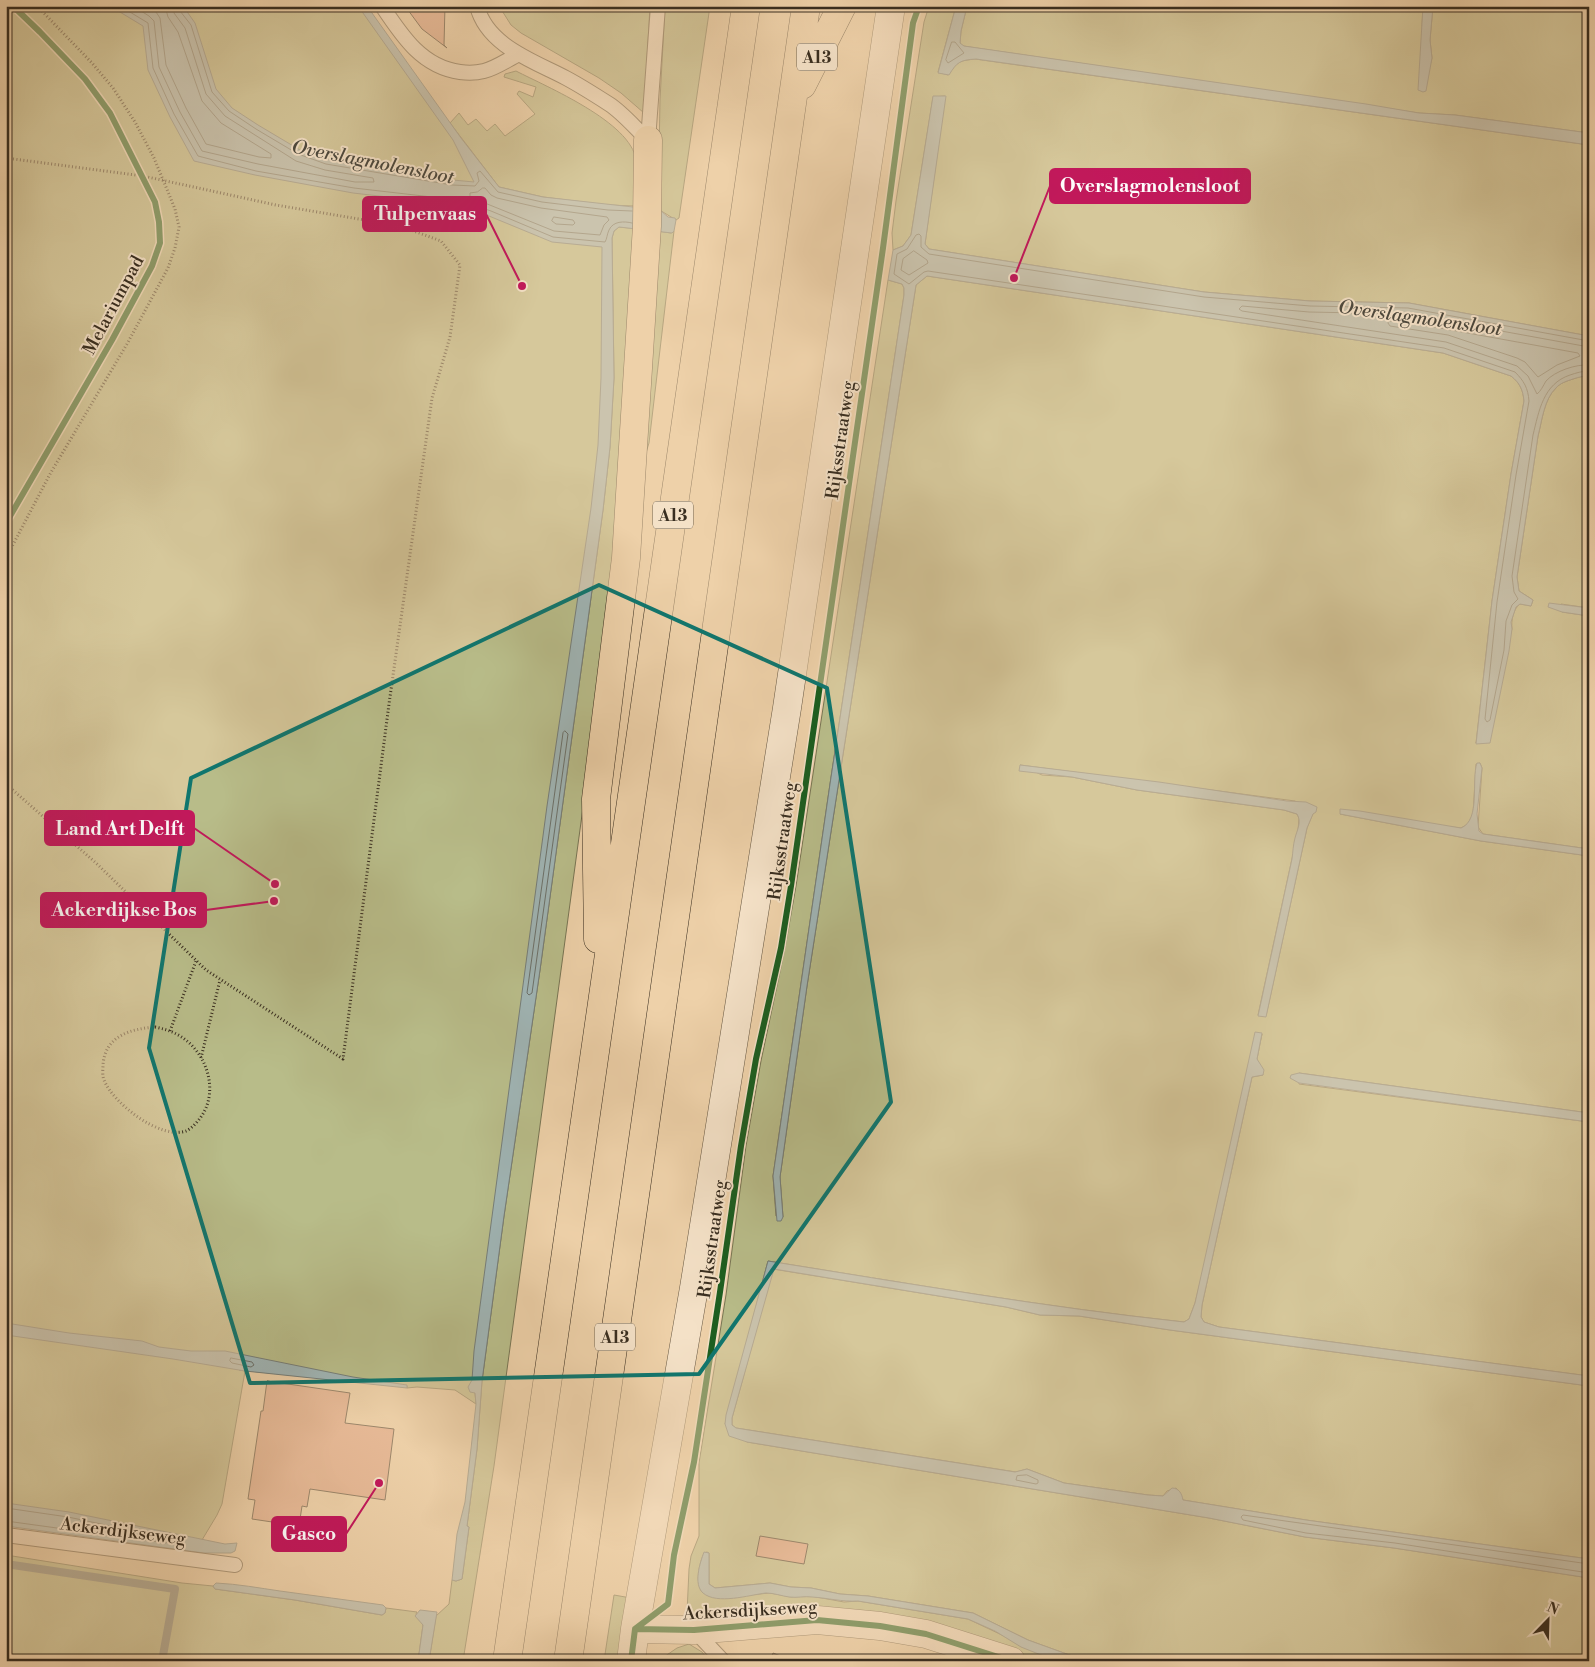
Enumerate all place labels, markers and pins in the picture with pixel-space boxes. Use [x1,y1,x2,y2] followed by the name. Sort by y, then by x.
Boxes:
[1050,169,1250,203] callout: Overslagmolensloot
[363,197,486,231] callout: Tulpenvaas
[45,811,194,845] callout: Land Art Delft
[41,893,206,927] callout: Ackerdijkse Bos
[272,1517,346,1551] callout: Gasco

